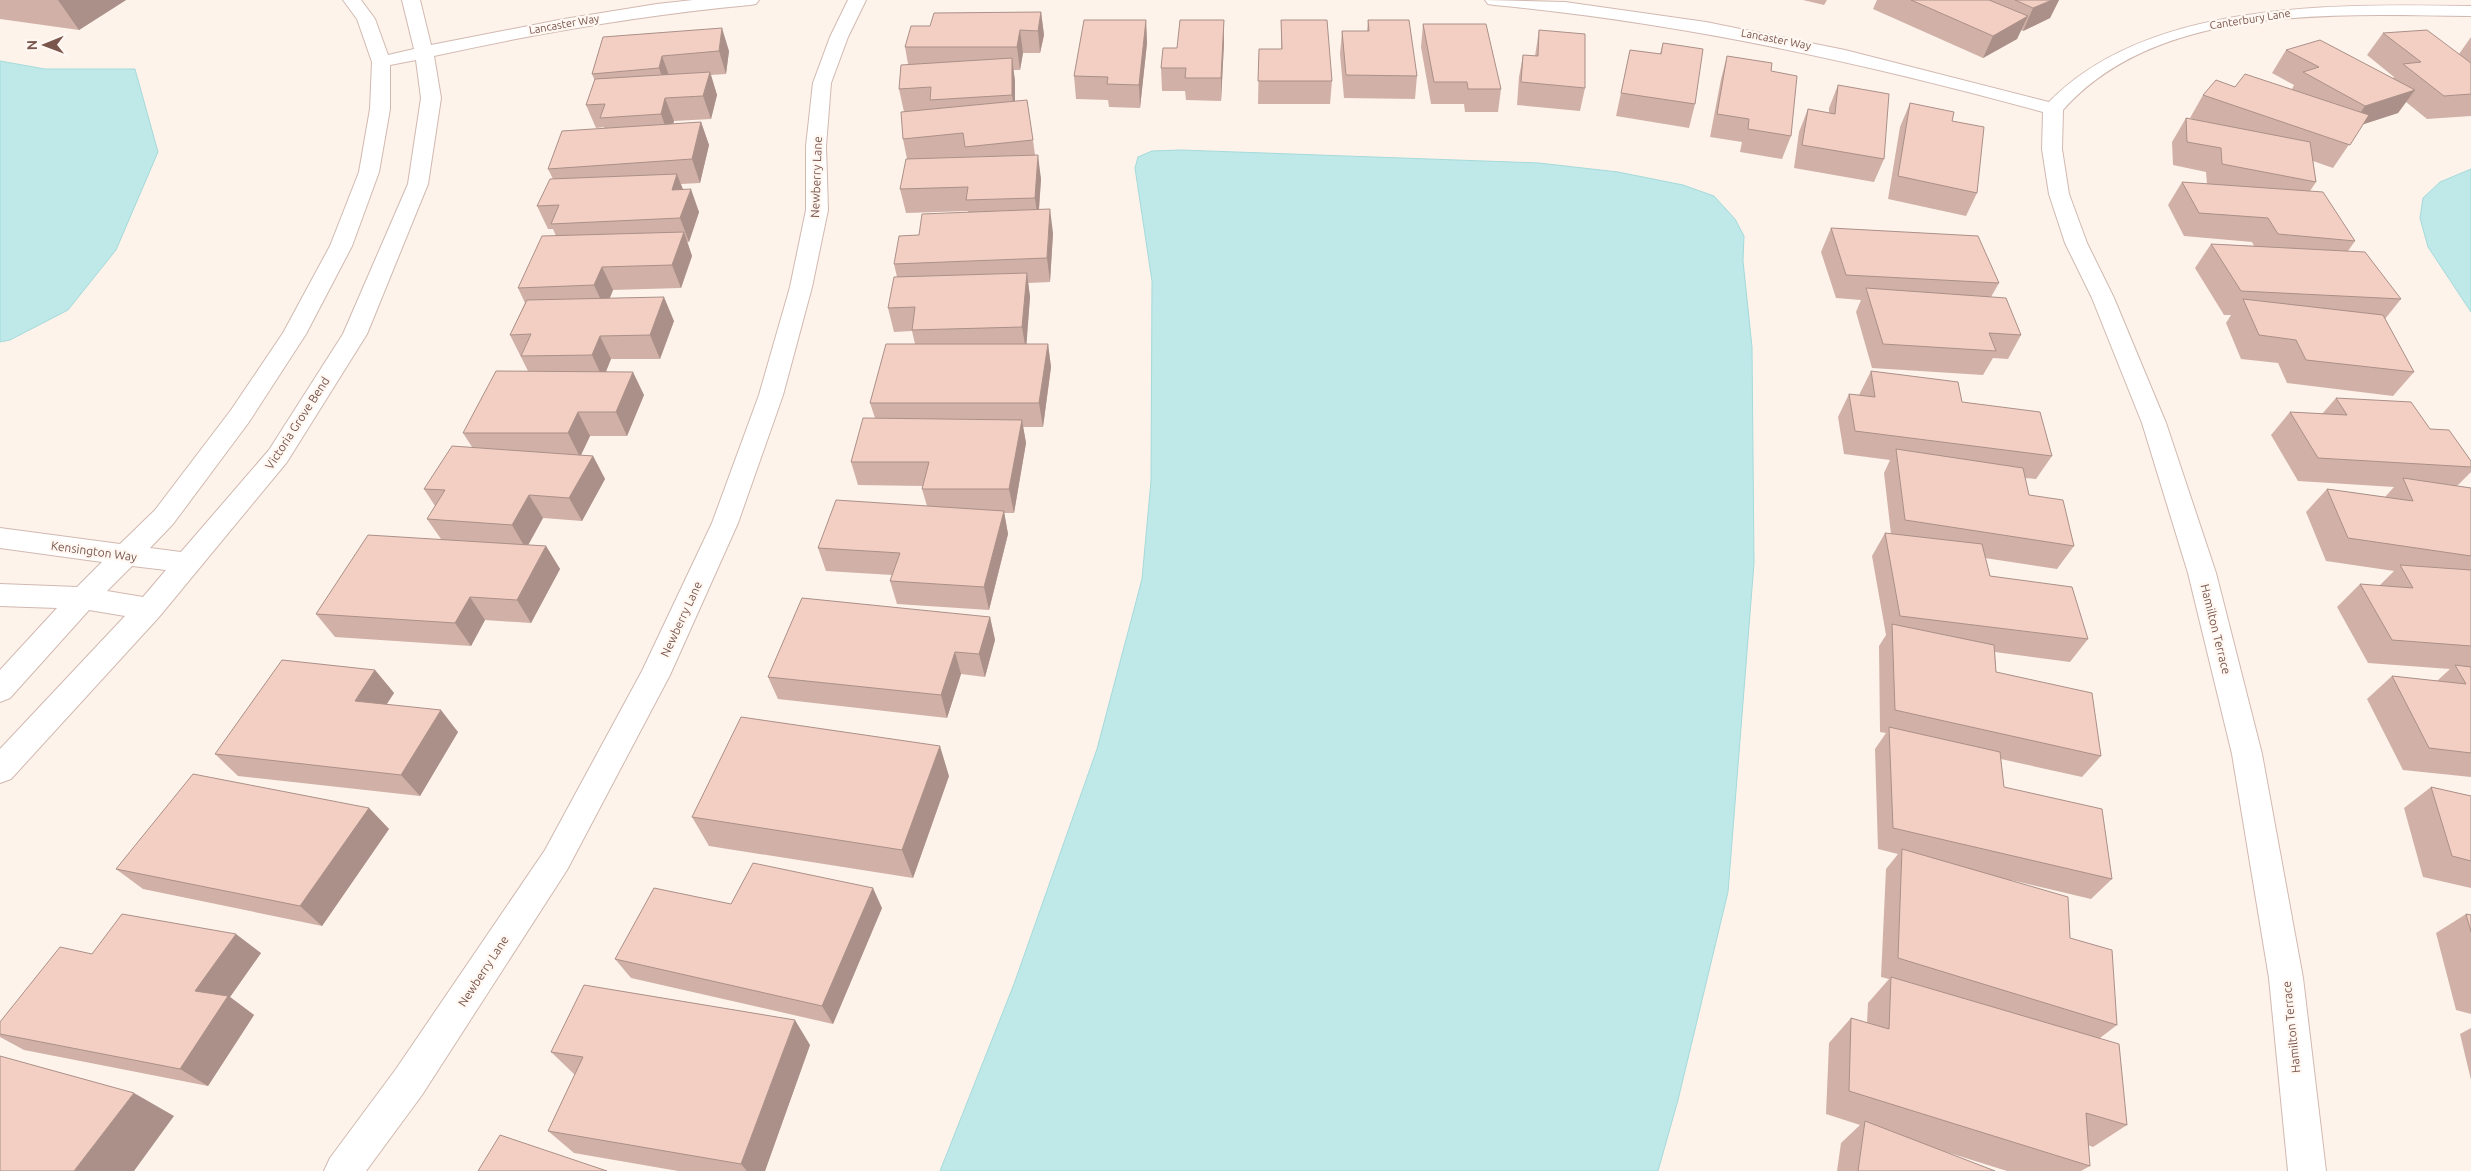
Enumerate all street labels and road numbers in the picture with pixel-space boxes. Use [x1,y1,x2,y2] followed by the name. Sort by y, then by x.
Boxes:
[2209,7,2291,31] street label: Canterbury Lane
[528,12,601,36] street label: Lancaster Way
[1740,26,1813,52] street label: Lancaster Way
[808,136,824,218] street label: Newberry Lane
[262,374,332,472] street label: Victoria Grove Bend
[50,539,138,563] street label: Kensington Way
[658,579,704,659] street label: Newberry Lane
[2199,583,2233,675] street label: Hamilton Terrace
[455,933,511,1009] street label: Newberry Lane
[2280,980,2302,1074] street label: Hamilton Terrace

